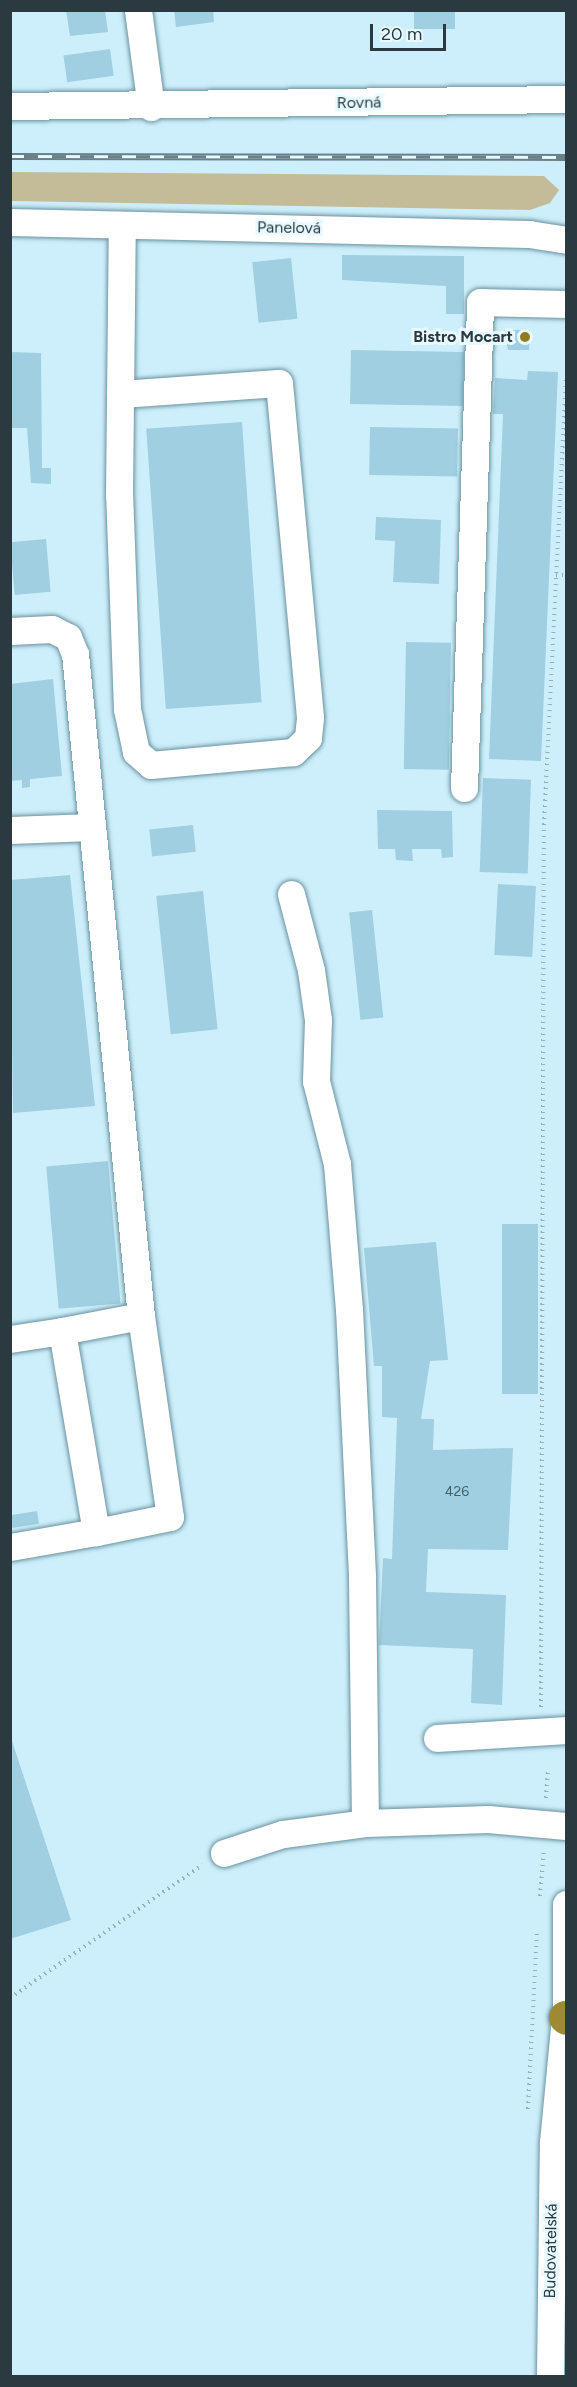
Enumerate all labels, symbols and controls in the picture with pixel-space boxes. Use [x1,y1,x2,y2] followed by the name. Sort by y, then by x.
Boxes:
[373,12,450,50] scale bar
[381,23,422,45] text: 20 m
[337,93,381,113] street label: Rovná
[257,218,321,238] street label: Panelová
[413,327,513,347] place label: Bistro Mocart
[518,330,532,344] marker: Bistro Mocart
[445,1484,469,1500] house number: 426
[541,2203,561,2299] street label: Budovatelská

